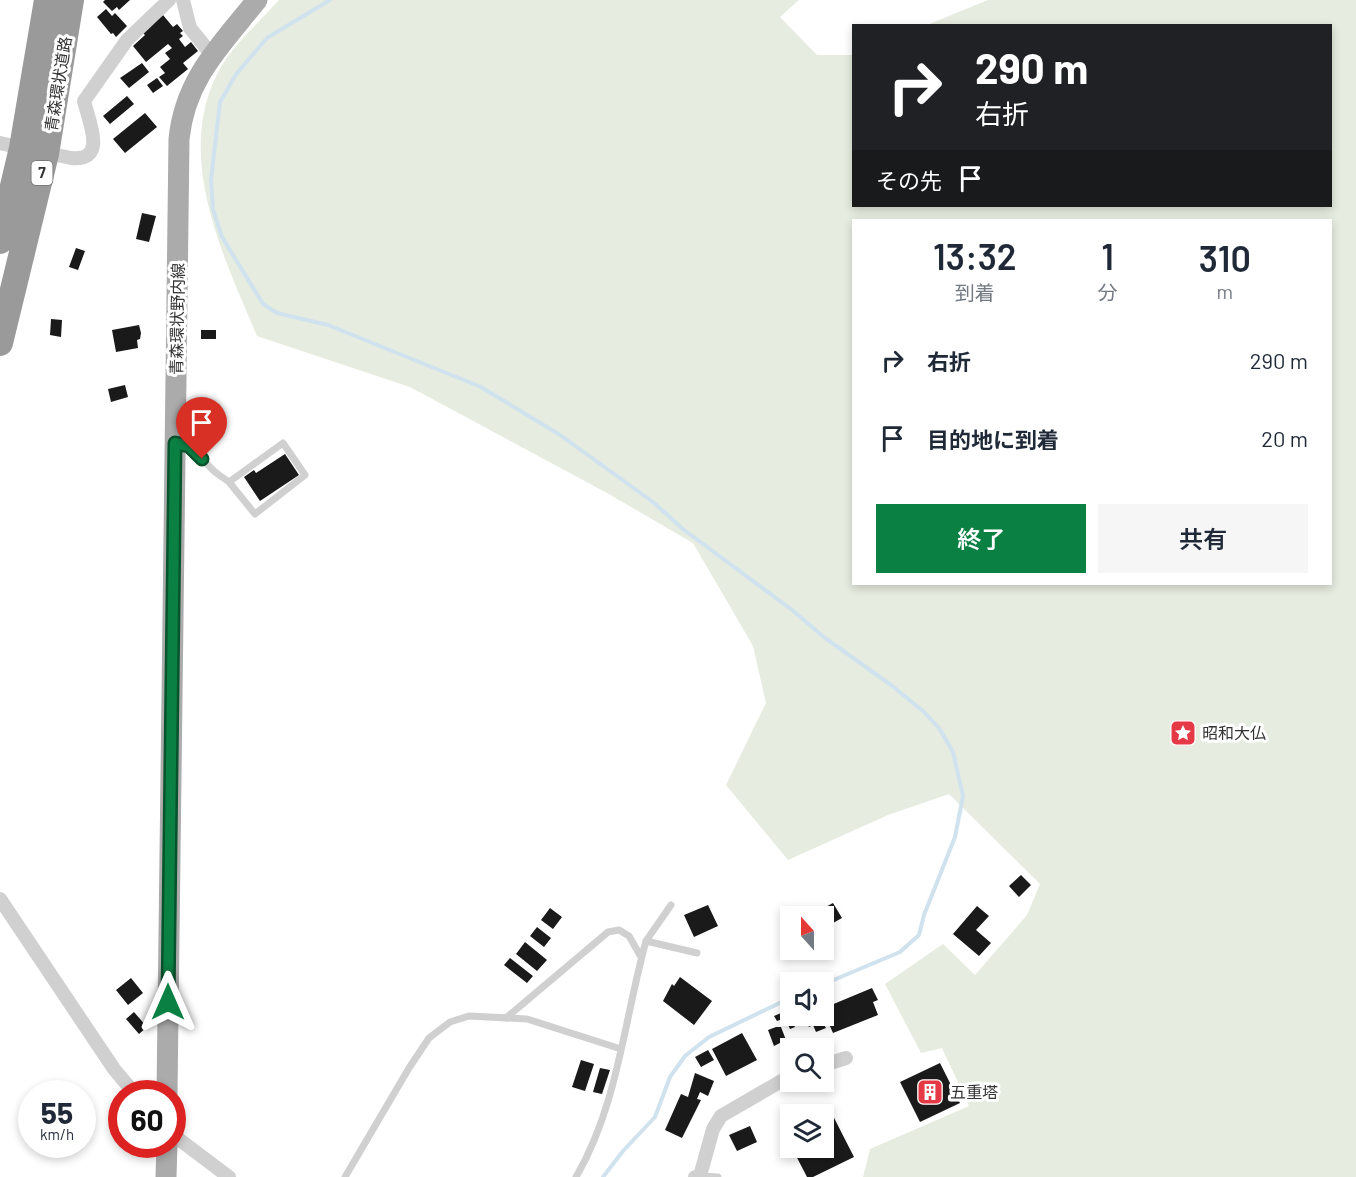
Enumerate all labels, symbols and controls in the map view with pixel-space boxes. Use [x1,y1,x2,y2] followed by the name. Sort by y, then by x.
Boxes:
[41,35,74,133] street label: 青森環状道路
[975,42,1088,92] text: 290 m
[876,48,954,126] icon: right
[975,97,1029,129] text: 右折
[32,161,52,185] road number: 7
[954,162,987,195] icon: arrive
[876,167,942,193] text: その先
[933,234,1017,277] text: 13:32
[1101,234,1114,277] text: 1
[1199,236,1251,279] text: 310
[166,263,187,375] street label: 青森環状野内線
[1217,279,1233,303] text: m
[955,280,995,304] text: 到着
[1098,280,1118,304] text: 分
[876,344,909,377] icon: right
[1250,347,1308,373] text: 290 m
[927,348,971,374] text: 右折
[176,397,227,459] pin
[185,406,218,439] icon: arrive
[876,422,909,455] icon: arrive
[1261,425,1308,451] text: 20 m
[927,426,1059,452] text: 目的地に到着
[876,504,1086,573] button: 終了
[1098,504,1308,573] button: 共有
[1168,718,1198,748] place icon: 昭和大仏
[1202,723,1266,742] place label: 昭和大仏
[780,906,834,960] north arrow
[780,906,834,1158] map controls
[136,970,200,1034] position arrow
[780,972,834,1026] button: sound
[780,1038,834,1092] button: search
[915,1077,945,1107] building icon: 五重塔
[108,1080,186,1158] speed limit sign: 60
[950,1082,998,1101] place label: 五重塔
[41,1094,73,1130] text: 55
[780,1104,834,1158] button: layers
[40,1125,74,1143] text: km/h

